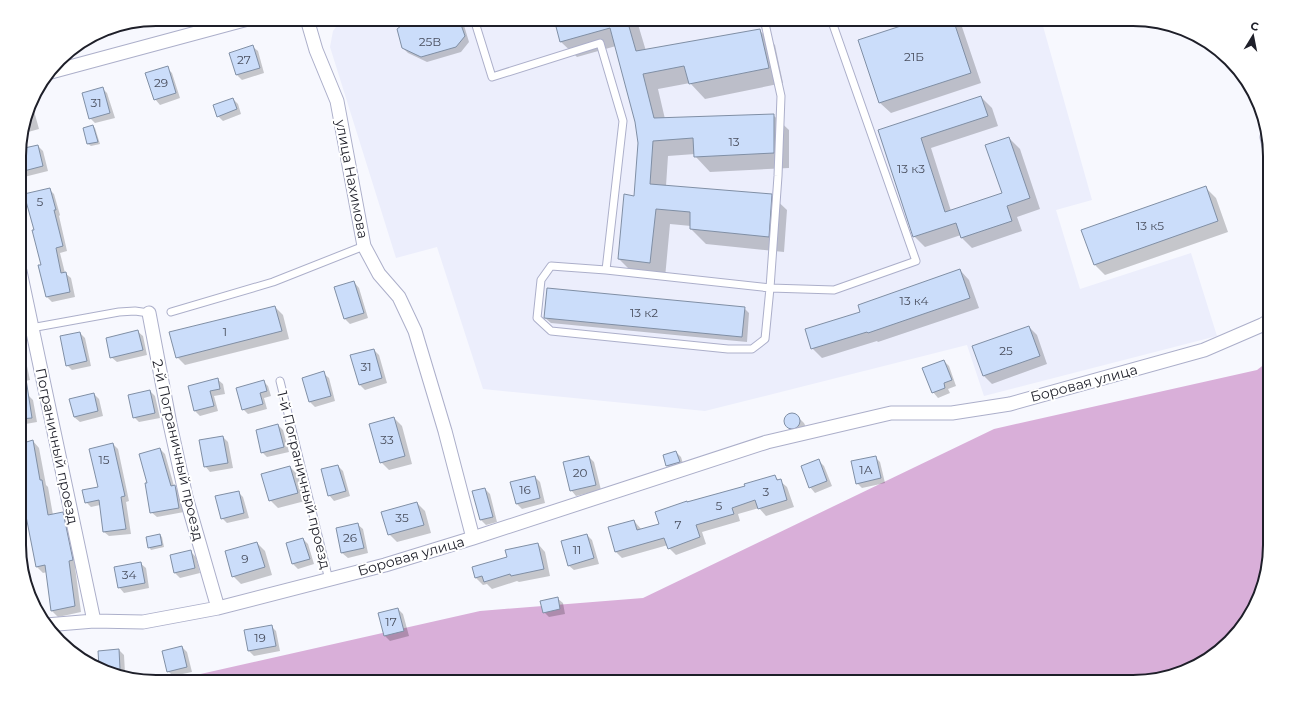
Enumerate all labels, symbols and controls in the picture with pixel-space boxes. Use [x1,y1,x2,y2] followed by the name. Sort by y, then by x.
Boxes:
[1233,16,1273,56] north arrow
[1250,19,1260,34] text: С
[419,34,441,49] house number: 25В
[904,49,924,64] house number: 21Б
[237,52,251,67] house number: 27
[154,75,168,90] house number: 29
[90,95,102,110] house number: 31
[331,117,372,240] street label: улица Нахимова
[728,134,740,149] house number: 13
[897,161,925,176] house number: 13 к3
[37,194,44,209] house number: 5
[1136,218,1164,233] house number: 13 к5
[900,293,928,308] house number: 13 к4
[630,305,658,320] house number: 13 к2
[223,324,227,339] house number: 1
[999,343,1013,358] house number: 25
[148,357,208,543] street label: 2-й Пограничный проезд
[360,359,372,374] house number: 31
[1028,360,1140,406] street label: Боровая улица
[32,366,82,526] street label: Пограничный проезд
[273,389,335,571] street label: 1-й Пограничный проезд
[380,432,394,447] house number: 33
[98,452,110,467] house number: 15
[859,462,873,477] house number: 1А
[573,465,587,480] house number: 20
[519,482,531,497] house number: 16
[763,484,770,499] house number: 3
[716,498,723,513] house number: 5
[395,510,409,525] house number: 35
[674,517,682,532] house number: 7
[343,530,357,545] house number: 26
[356,532,466,580] street label: Боровая улица
[573,542,581,557] house number: 11
[241,551,249,566] house number: 9
[122,567,136,582] house number: 34
[385,614,397,629] house number: 17
[254,630,266,645] house number: 19

